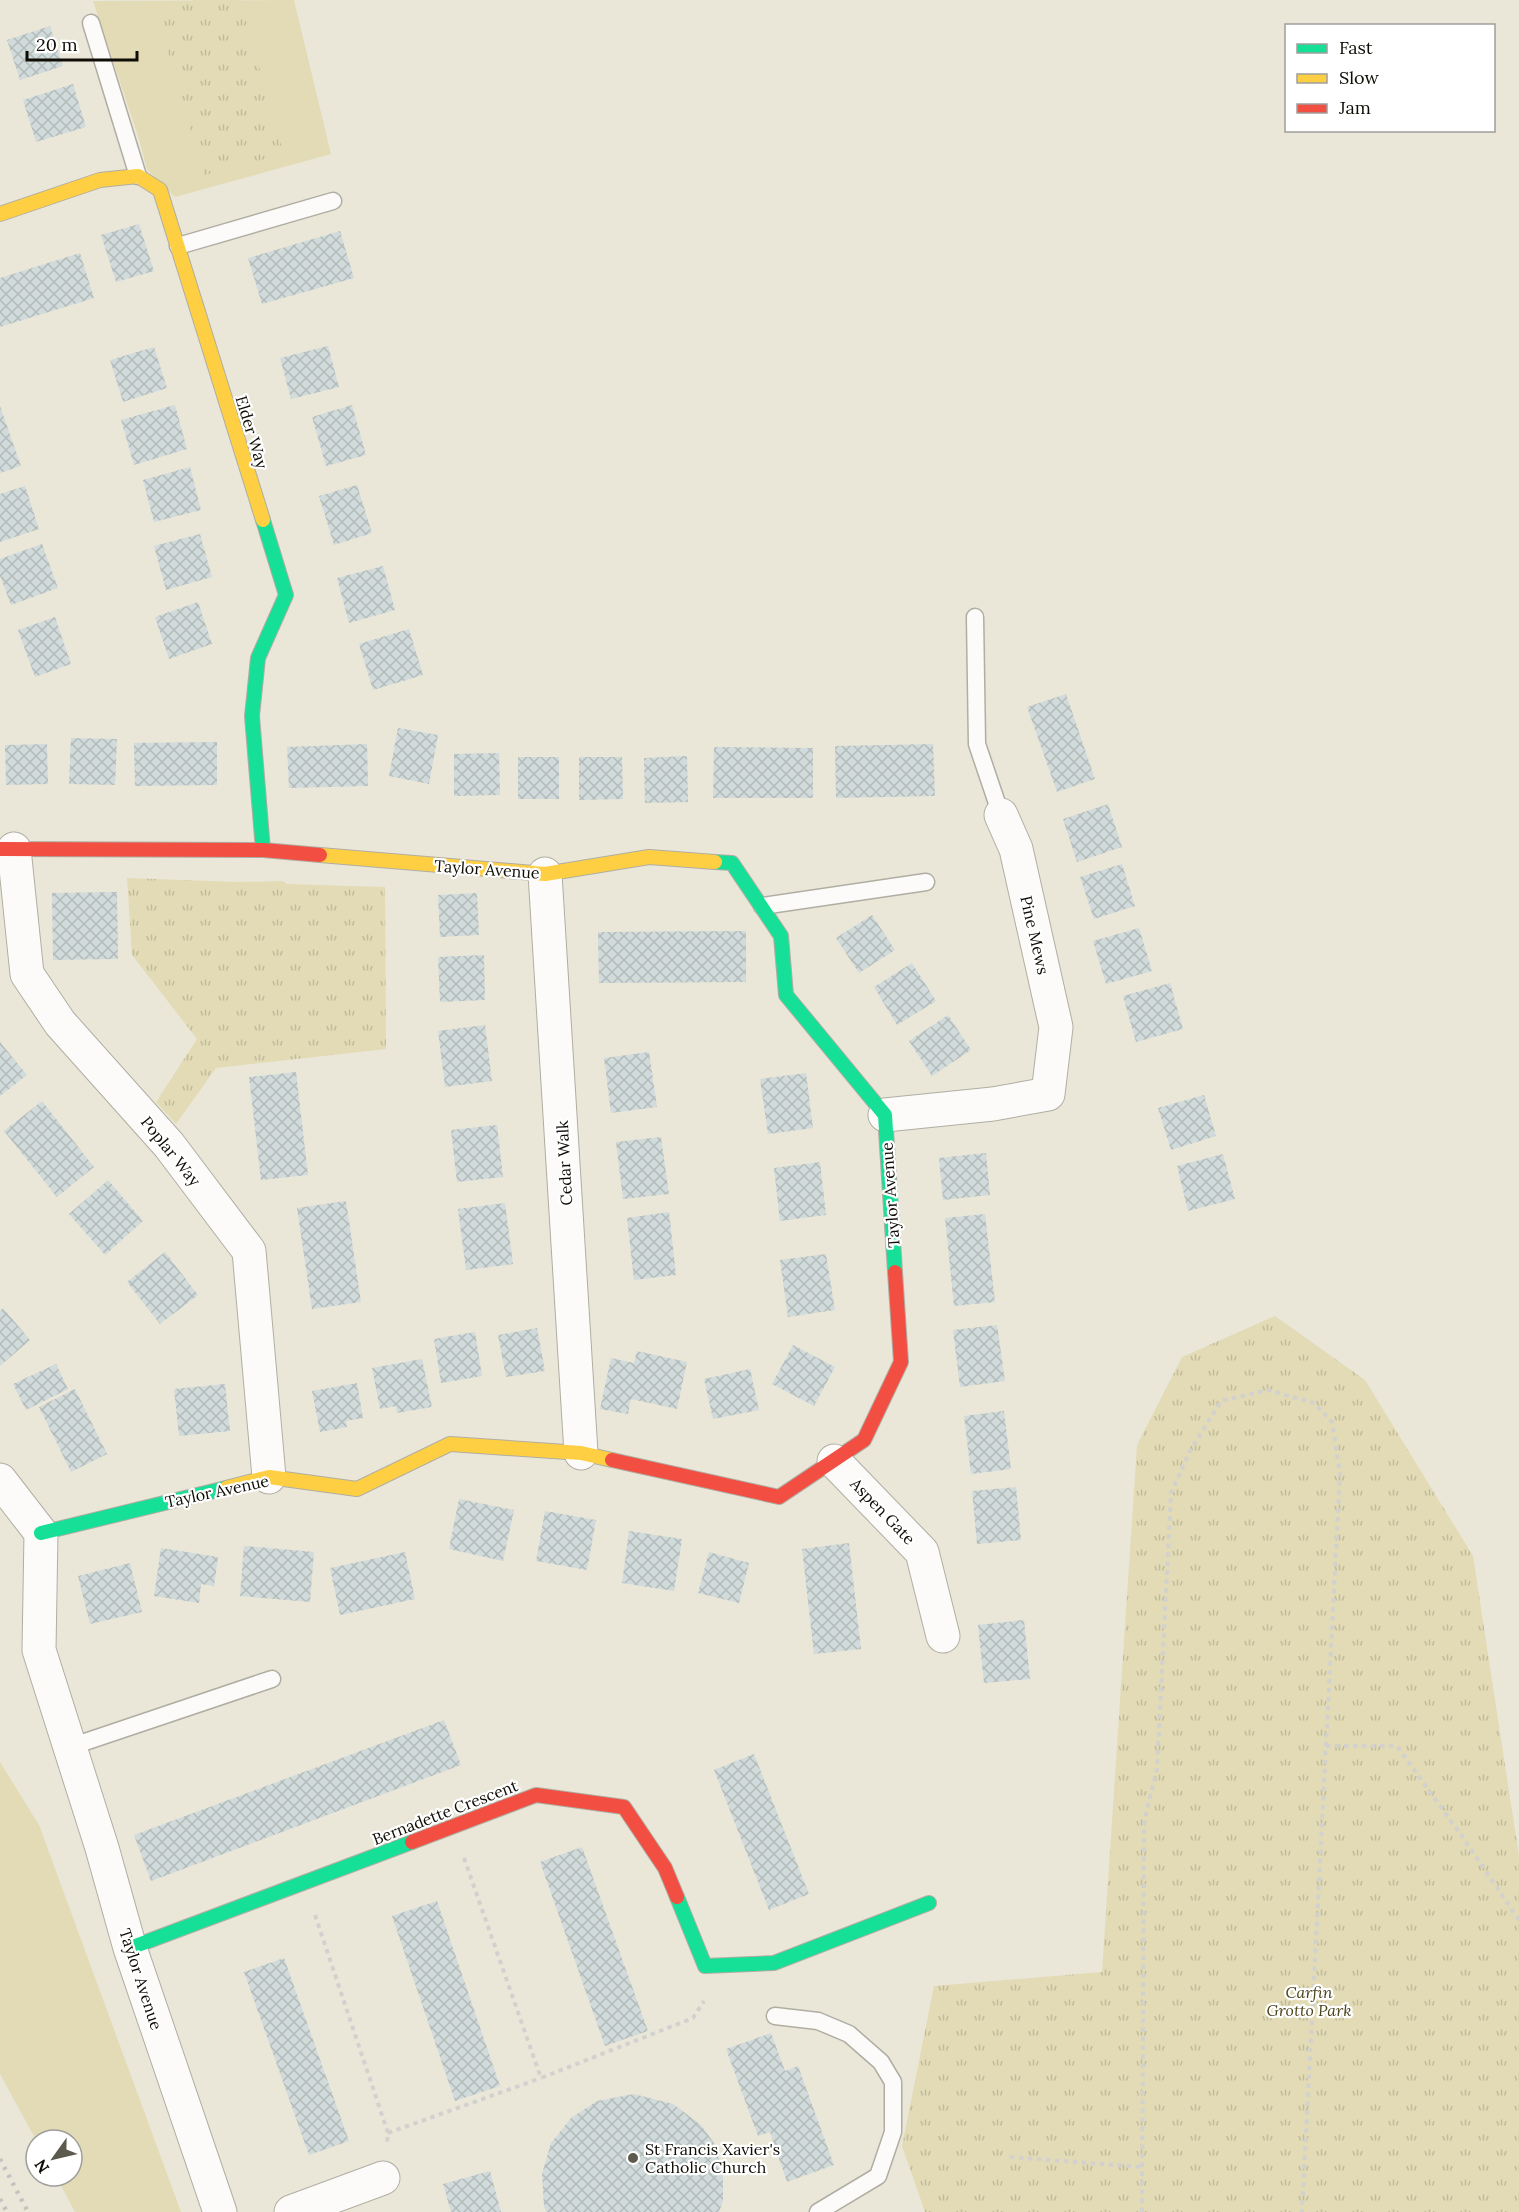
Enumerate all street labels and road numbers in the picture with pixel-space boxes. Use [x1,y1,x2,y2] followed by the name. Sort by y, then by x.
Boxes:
[231,393,273,472] street label: Elder Way
[434,855,541,883] street label: Taylor Avenue
[1016,894,1054,976] street label: Pine Mews
[137,1112,206,1190] street label: Poplar Way
[552,1120,576,1206] street label: Cedar Walk
[876,1141,904,1248] street label: Taylor Avenue
[163,1470,271,1512] street label: Taylor Avenue
[846,1473,920,1549] street label: Aspen Gate
[370,1775,521,1849] street label: Bernadette Crescent
[115,1926,167,2033] street label: Taylor Avenue

